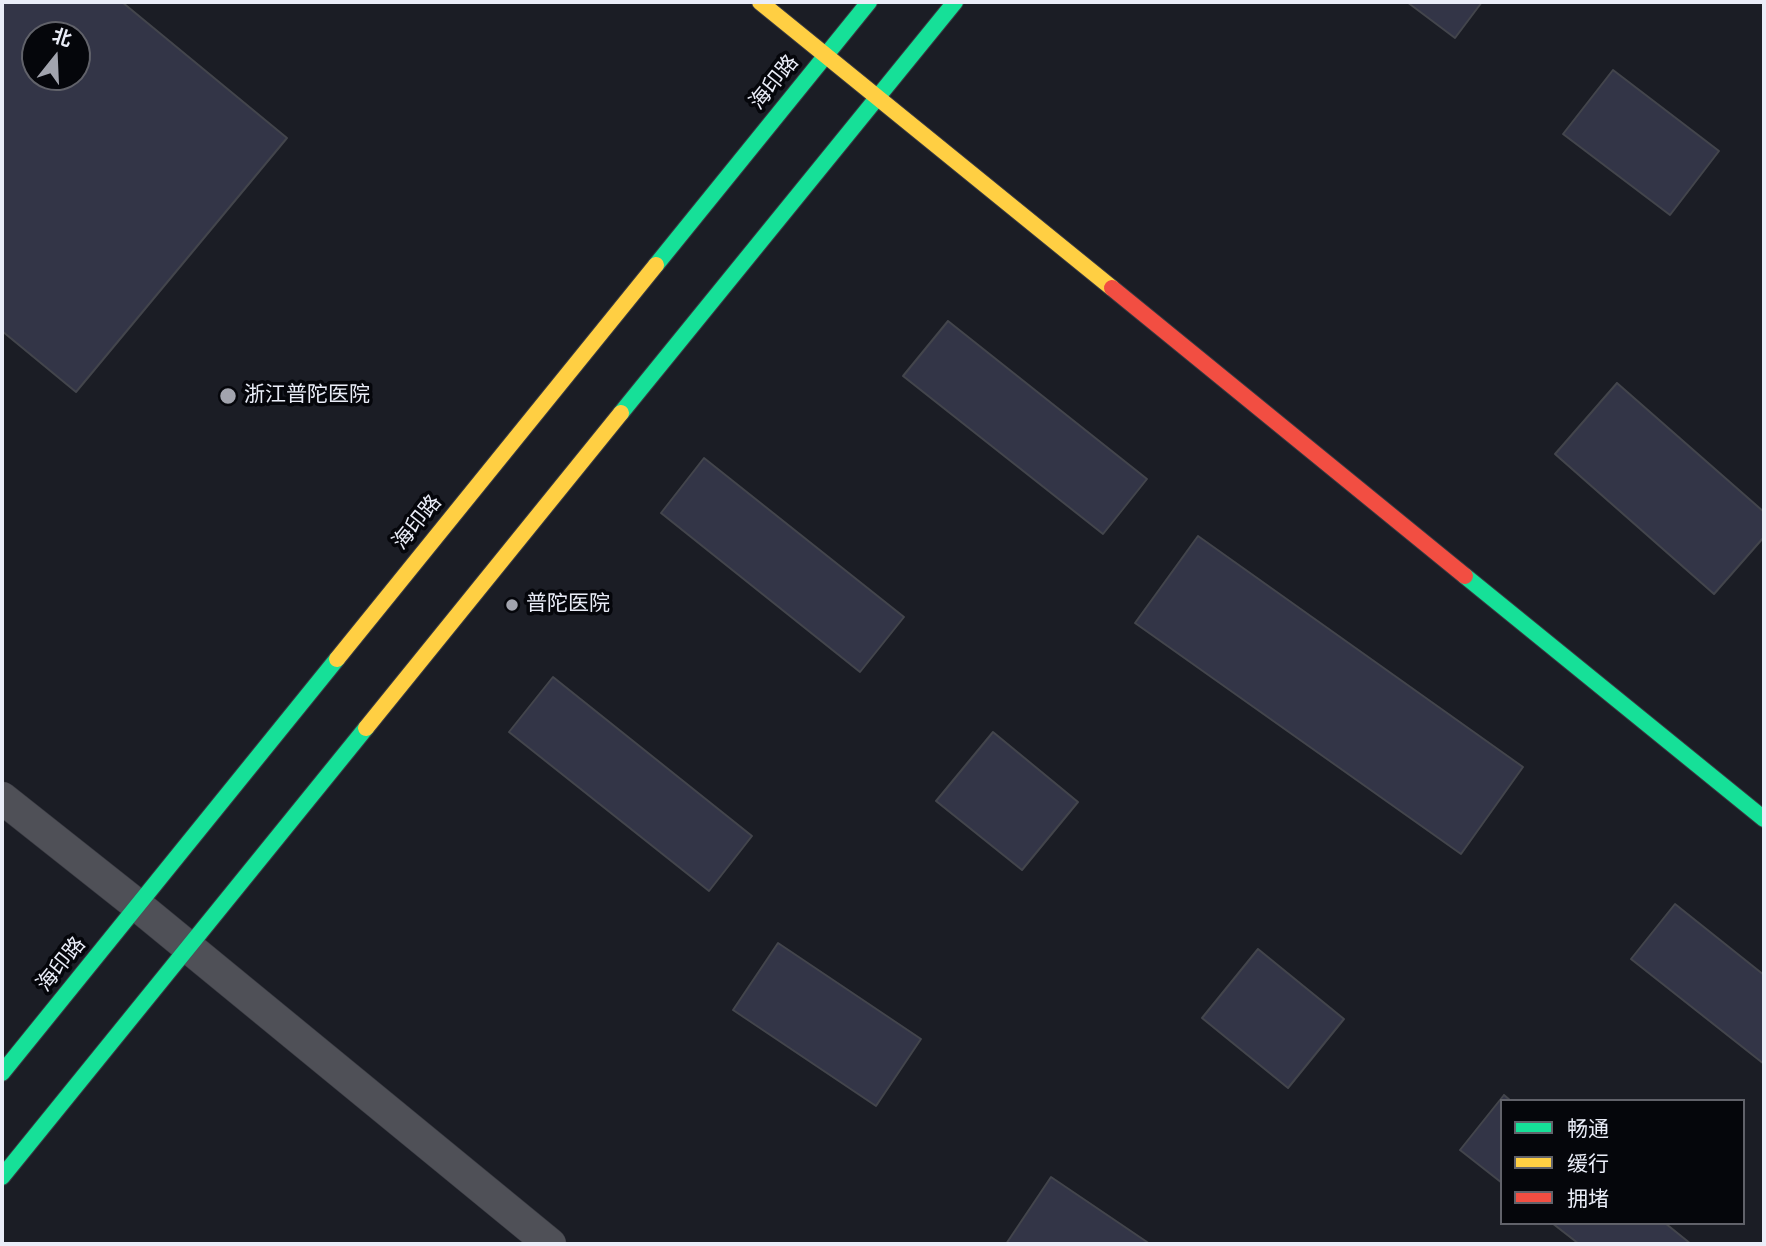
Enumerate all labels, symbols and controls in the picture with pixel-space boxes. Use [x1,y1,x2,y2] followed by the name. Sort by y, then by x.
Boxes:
[21,21,91,91] north arrow
[49,22,75,53] text: 北
[745,51,805,115] street label: 海印路
[244,383,370,409] place label: 浙江普陀医院
[218,386,238,406] marker: 浙江普陀医院
[388,491,448,555] street label: 海印路
[526,592,610,618] place label: 普陀医院
[504,597,520,613] marker: 普陀医院
[32,933,92,997] street label: 海印路
[1500,1099,1745,1225] legend
[1567,1114,1609,1143] text: 畅通
[1567,1149,1609,1178] text: 缓行
[1567,1184,1609,1213] text: 拥堵

